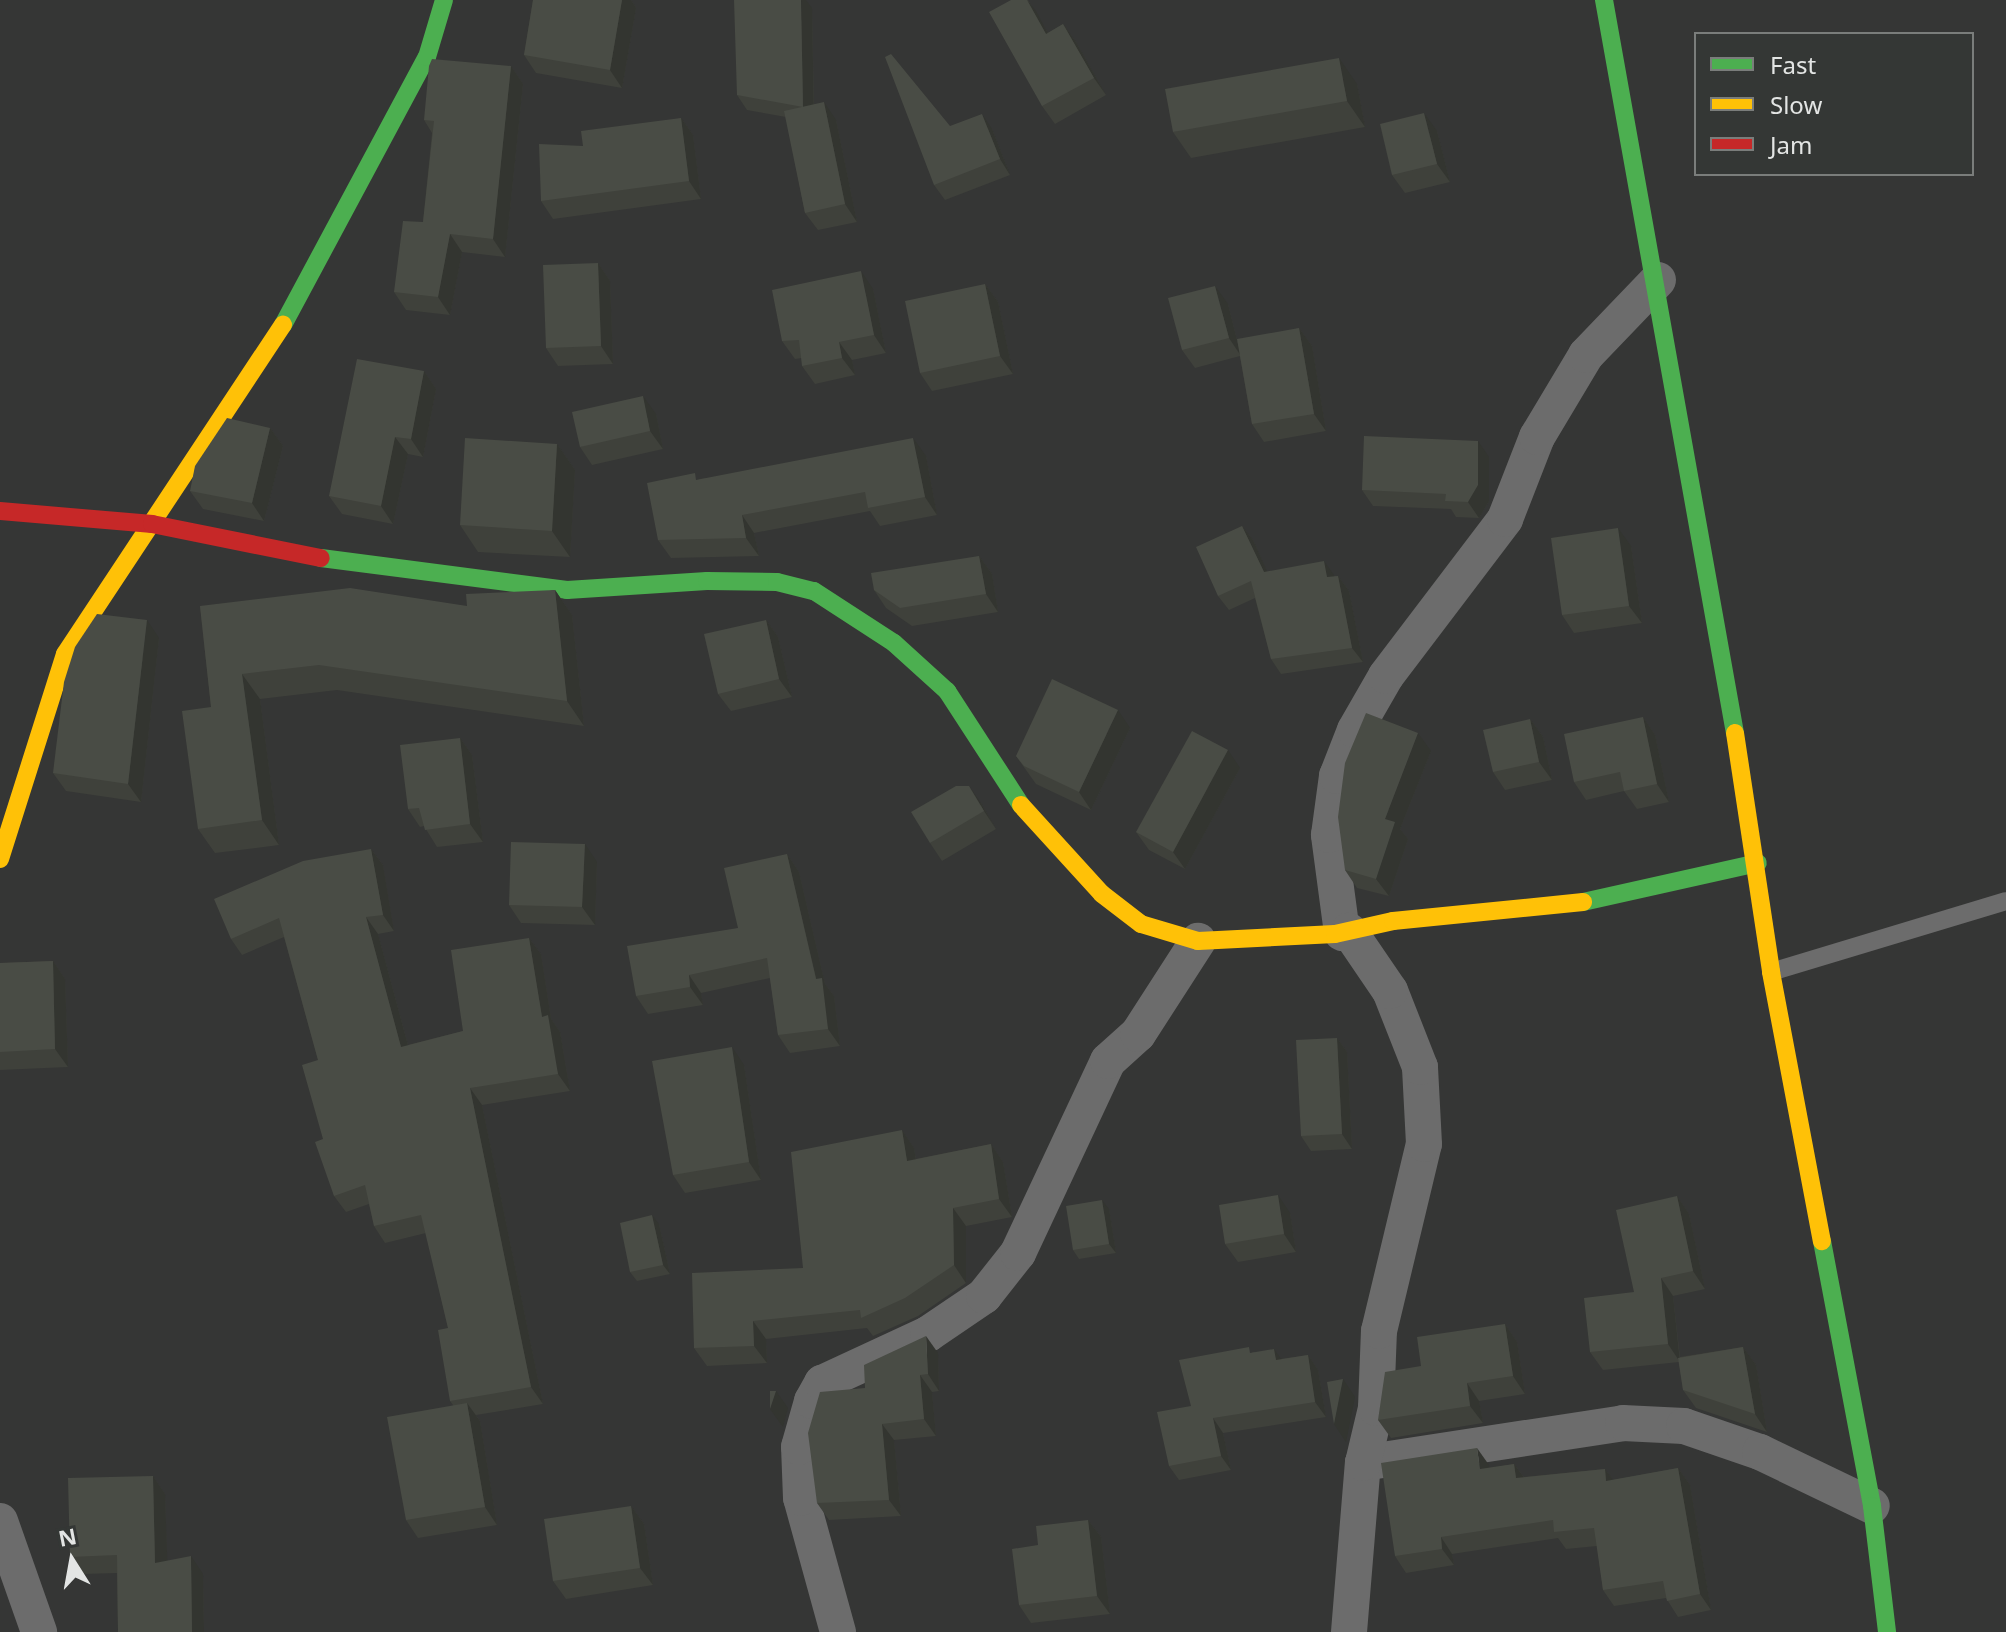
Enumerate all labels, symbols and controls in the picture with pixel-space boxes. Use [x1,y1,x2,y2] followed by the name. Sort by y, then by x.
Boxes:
[1694,32,1974,176] legend
[1770,48,1816,81] text: Fast
[1770,88,1822,121] text: Slow
[1770,128,1812,161] text: Jam
[32,1520,112,1600] north arrow
[56,1520,79,1553] text: N

